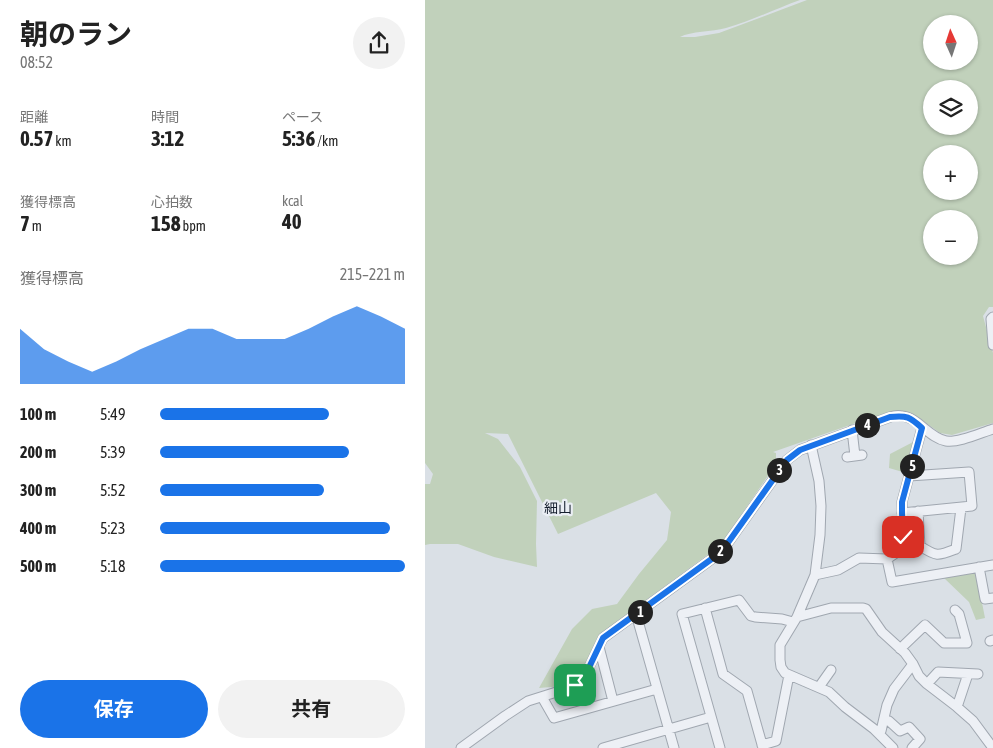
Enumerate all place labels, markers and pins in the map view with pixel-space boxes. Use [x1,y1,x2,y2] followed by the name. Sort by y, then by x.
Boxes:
[855,412,879,438] pin: 4
[899,454,925,478] pin: 5
[767,458,791,482] pin: 3
[882,516,924,558] pin
[707,538,733,564] pin: 2
[627,600,653,624] pin: 1
[554,664,596,706] pin

